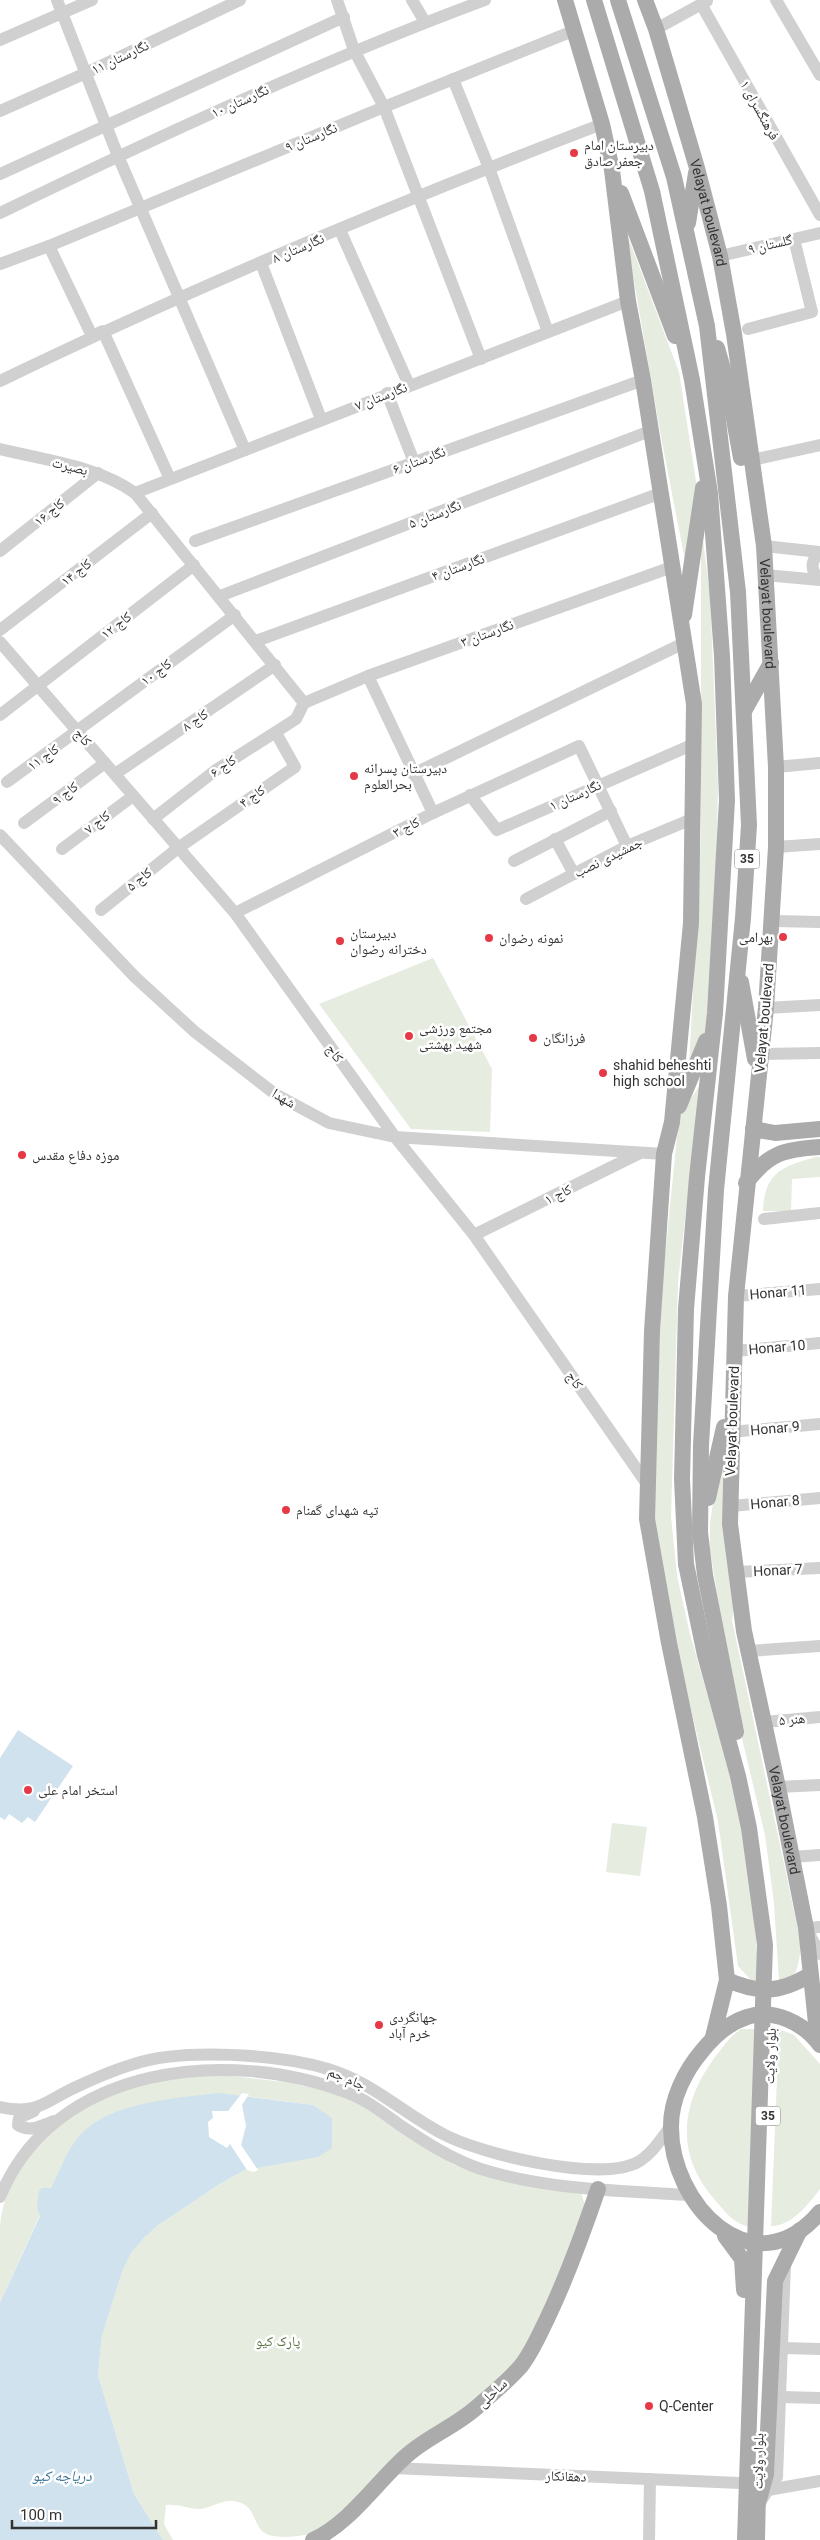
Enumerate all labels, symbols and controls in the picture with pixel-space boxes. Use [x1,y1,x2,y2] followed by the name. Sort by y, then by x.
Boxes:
[89,37,152,78] street label: نگارستان ۱۱
[736,77,783,143] street label: فرهنگسرای ۱
[209,81,272,122] street label: نگارستان ۱۰
[283,119,340,156] street label: نگارستان ۹
[584,137,654,170] place label: دبیرستان امام جعفر صادق
[568,147,580,159] marker: دبیرستان امام جعفر صادق
[687,157,730,268] street label: Velayat boulevard
[270,230,327,267] street label: نگارستان ۸
[746,231,794,258] street label: گلستان ۹
[352,379,410,414] street label: نگارستان ۷
[390,443,448,478] street label: نگارستان ۶
[50,454,90,479] street label: بصیرت
[31,495,69,531] street label: کاج ۱۶
[406,497,464,532] street label: نگارستان ۵
[429,550,487,585] street label: نگارستان ۴
[58,555,96,590] street label: کاج ۱۴
[757,558,779,669] street label: Velayat boulevard
[98,608,136,643] street label: کاج ۱۲
[458,616,516,651] street label: نگارستان ۳
[137,655,176,690] street label: کاج ۱۰
[179,705,212,736] street label: کاج ۸
[69,725,95,751] street label: کاج
[24,741,63,775] street label: کاج ۱۱
[207,751,240,782] street label: کاج ۶
[364,760,447,794] place label: دبیرستان پسرانه بحرالعلوم
[348,770,360,782] marker: دبیرستان پسرانه بحرالعلوم
[547,776,604,814] street label: نگارستان ۱
[49,778,82,809] street label: کاج ۹
[236,781,269,812] street label: کاج ۴
[81,807,114,838] street label: کاج ۷
[390,813,423,842] street label: کاج ۳
[571,834,645,881] street label: جمشیدی نصب
[734,850,760,869] road number: 35
[123,864,156,896] street label: کاج ۵
[350,925,427,958] place label: دبیرستان دخترانه رضوان
[739,929,773,946] place label: بهرامی
[499,930,563,947] place label: نمونه رضوان
[777,931,789,943] marker: بهرامی
[483,932,495,944] marker: نمونه رضوان
[334,935,346,947] marker: دبیرستان دخترانه رضوان
[751,962,777,1074] street label: Velayat boulevard
[419,1020,492,1053] place label: مجتمع ورزشی شهید بهشتی
[403,1030,415,1042] marker: مجتمع ورزشی شهید بهشتی
[543,1030,585,1047] place label: فرزانگان
[527,1032,539,1044] marker: فرزانگان
[322,1041,347,1066] street label: کاج
[613,1057,711,1089] place label: shahid beheshti high school
[597,1067,609,1079] marker: shahid beheshti high school
[269,1085,299,1111] street label: شهدا
[32,1147,119,1165] place label: موزه دفاع مقدس
[16,1149,28,1161] marker: موزه دفاع مقدس
[542,1181,575,1209] street label: کاج ۱
[749,1282,807,1302] street label: Honar 11
[748,1337,806,1357] street label: Honar 10
[722,1366,742,1476] street label: Velayat boulevard
[562,1368,587,1393] street label: کاج
[750,1418,800,1438] street label: Honar 9
[750,1492,800,1512] street label: Honar 8
[296,1502,379,1520] place label: تپه شهدای گمنام
[280,1504,292,1516] marker: تپه شهدای گمنام
[753,1561,803,1579] street label: Honar 7
[778,1710,806,1729] street label: هنر ۵
[766,1764,803,1876] street label: Velayat boulevard
[38,1782,118,1800] place label: استخر امام علی
[22,1784,34,1796] marker: استخر امام علی
[389,2009,437,2043] place label: جهانگردى خرم آباد
[373,2019,385,2031] marker: جهانگردى خرم آباد
[761,2028,780,2084] street label: بلوار ولایت
[325,2063,368,2095] street label: جام جم
[756,2106,780,2126] road number: 35
[256,2333,301,2350] park label: پارک کیو
[474,2375,511,2411] street label: ساحلی
[659,2398,714,2414] place label: Q-Center
[643,2400,655,2412] marker: Q-Center
[750,2433,767,2489] street label: بلوار ولایت
[31,2467,93,2485] water label: دریاچه کیو
[544,2467,587,2486] street label: دهقانکار
[12,2498,156,2530] scale bar
[20,2506,62,2524] text: 100 m

